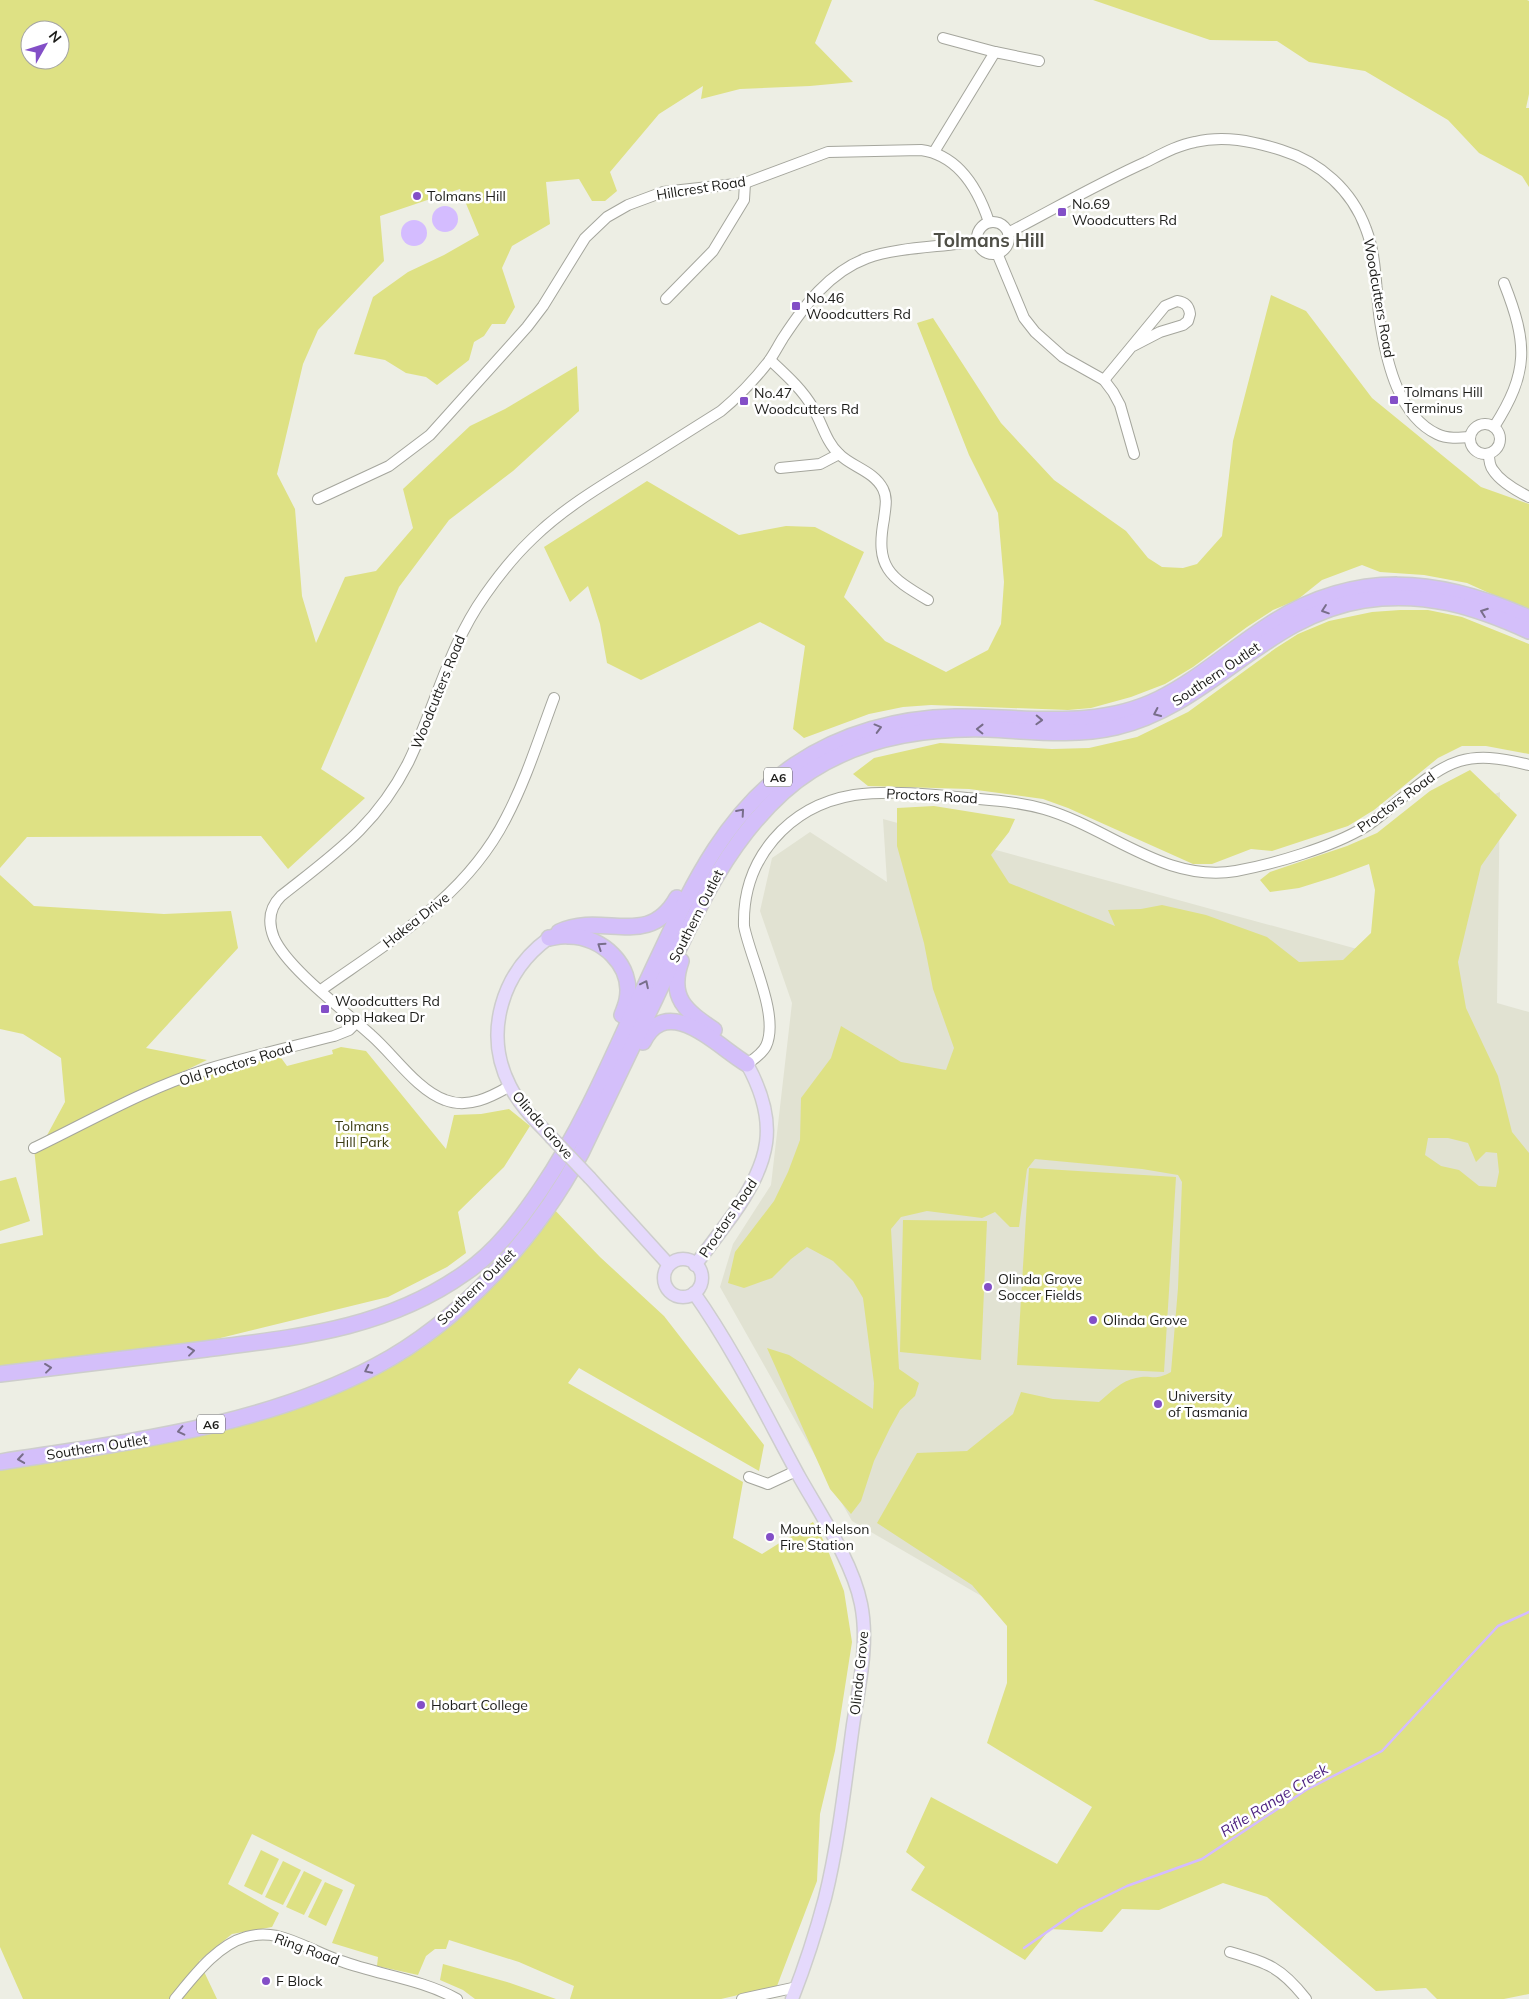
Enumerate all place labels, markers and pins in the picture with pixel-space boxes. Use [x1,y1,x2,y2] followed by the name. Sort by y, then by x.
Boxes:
[427,187,506,205] place label: Tolmans Hill
[411,190,423,202] marker: Tolmans Hill
[1072,195,1177,229] place label: No.69 Woodcutters Rd
[1056,206,1068,218] marker: No.69 Woodcutters Rd
[806,289,911,323] place label: No.46 Woodcutters Rd
[790,300,802,312] marker: No.46 Woodcutters Rd
[1404,383,1483,417] place label: Tolmans Hill Terminus
[754,384,859,418] place label: No.47 Woodcutters Rd
[1388,394,1400,406] marker: Tolmans Hill Terminus
[738,395,750,407] marker: No.47 Woodcutters Rd
[335,992,440,1026] place label: Woodcutters Rd opp Hakea Dr
[319,1003,331,1015] marker: Woodcutters Rd opp Hakea Dr
[998,1270,1082,1304] place label: Olinda Grove Soccer Fields
[982,1281,994,1293] marker: Olinda Grove Soccer Fields
[1103,1311,1187,1329] place label: Olinda Grove
[1087,1314,1099,1326] marker: Olinda Grove
[1168,1387,1248,1421] place label: University of Tasmania
[1152,1398,1164,1410] marker: University of Tasmania
[780,1520,869,1554] place label: Mount Nelson Fire Station
[764,1531,776,1543] marker: Mount Nelson Fire Station
[431,1696,528,1714] place label: Hobart College
[415,1699,427,1711] marker: Hobart College
[276,1972,323,1990] place label: F Block
[260,1975,272,1987] marker: F Block

